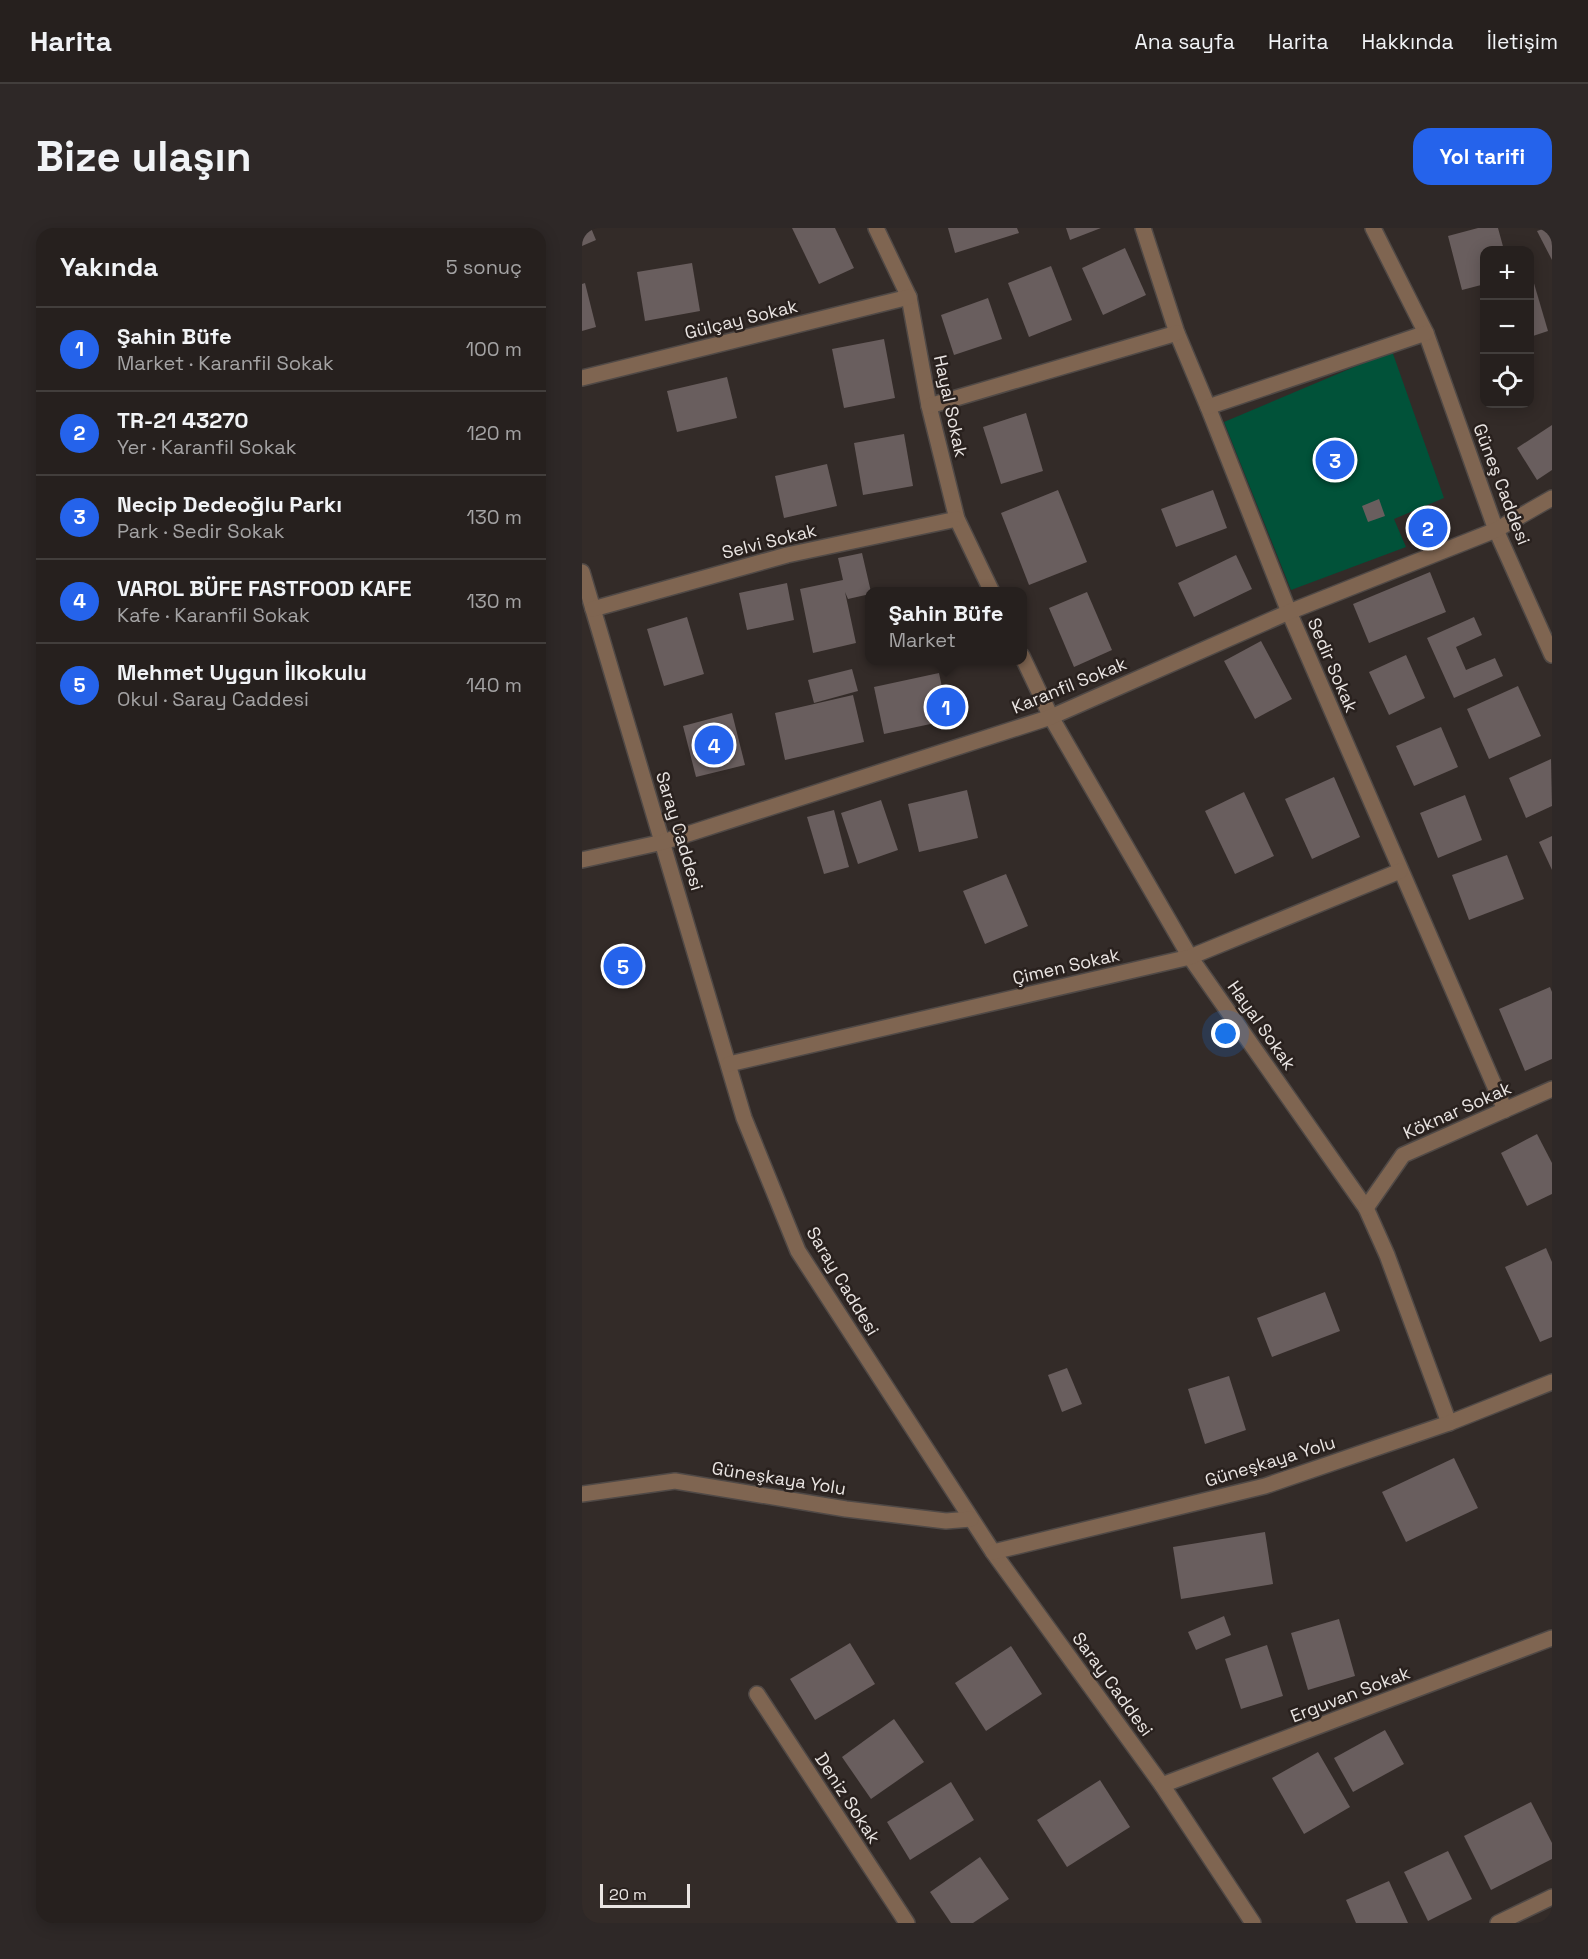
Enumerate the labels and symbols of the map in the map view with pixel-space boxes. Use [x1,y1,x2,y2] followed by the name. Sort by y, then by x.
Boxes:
[682,294,800,344] street label: Gülçay Sokak
[929,353,973,460] street label: Hayal Sokak
[1468,420,1536,548] street label: Güneş Caddesi
[1316,438,1354,482] pin: 3
[1408,506,1448,550] pin: 2
[719,518,819,564] street label: Selvi Sokak
[1303,614,1363,716] street label: Sedir Sokak
[1008,651,1130,719] street label: Karanfil Sokak
[926,684,966,730] pin: 1
[694,722,734,768] pin: 4
[651,769,709,893] street label: Saray Caddesi
[1010,942,1122,990] street label: Çimen Sokak
[604,944,642,988] pin: 5
[1223,976,1301,1074] street label: Hayal Sokak
[1211,1019,1240,1048] your location
[1399,1076,1515,1144] street label: Köknar Sokak
[801,1222,885,1340] street label: Saray Caddesi
[1202,1430,1338,1492] street label: Güneşkaya Yolu
[710,1456,848,1500] street label: Güneşkaya Yolu
[1068,1627,1158,1741] street label: Saray Caddesi
[1287,1661,1413,1727] street label: Erguvan Sokak
[810,1748,886,1848] street label: Deniz Sokak
[600,1881,690,1908] scale bar

